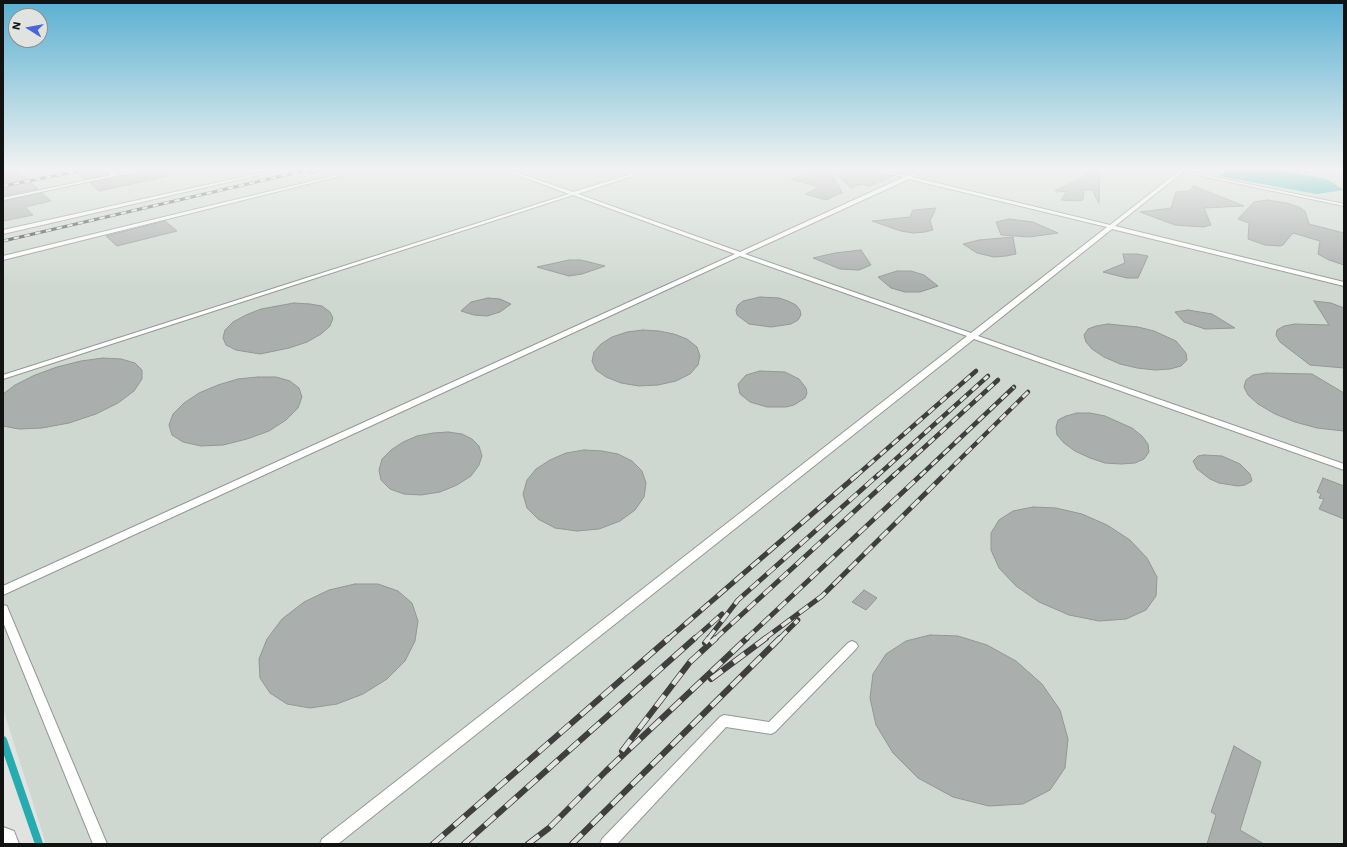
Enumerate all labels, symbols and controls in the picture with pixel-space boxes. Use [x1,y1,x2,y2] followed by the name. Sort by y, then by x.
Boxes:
[8,8,48,48] north arrow
[10,21,24,31] text: N

